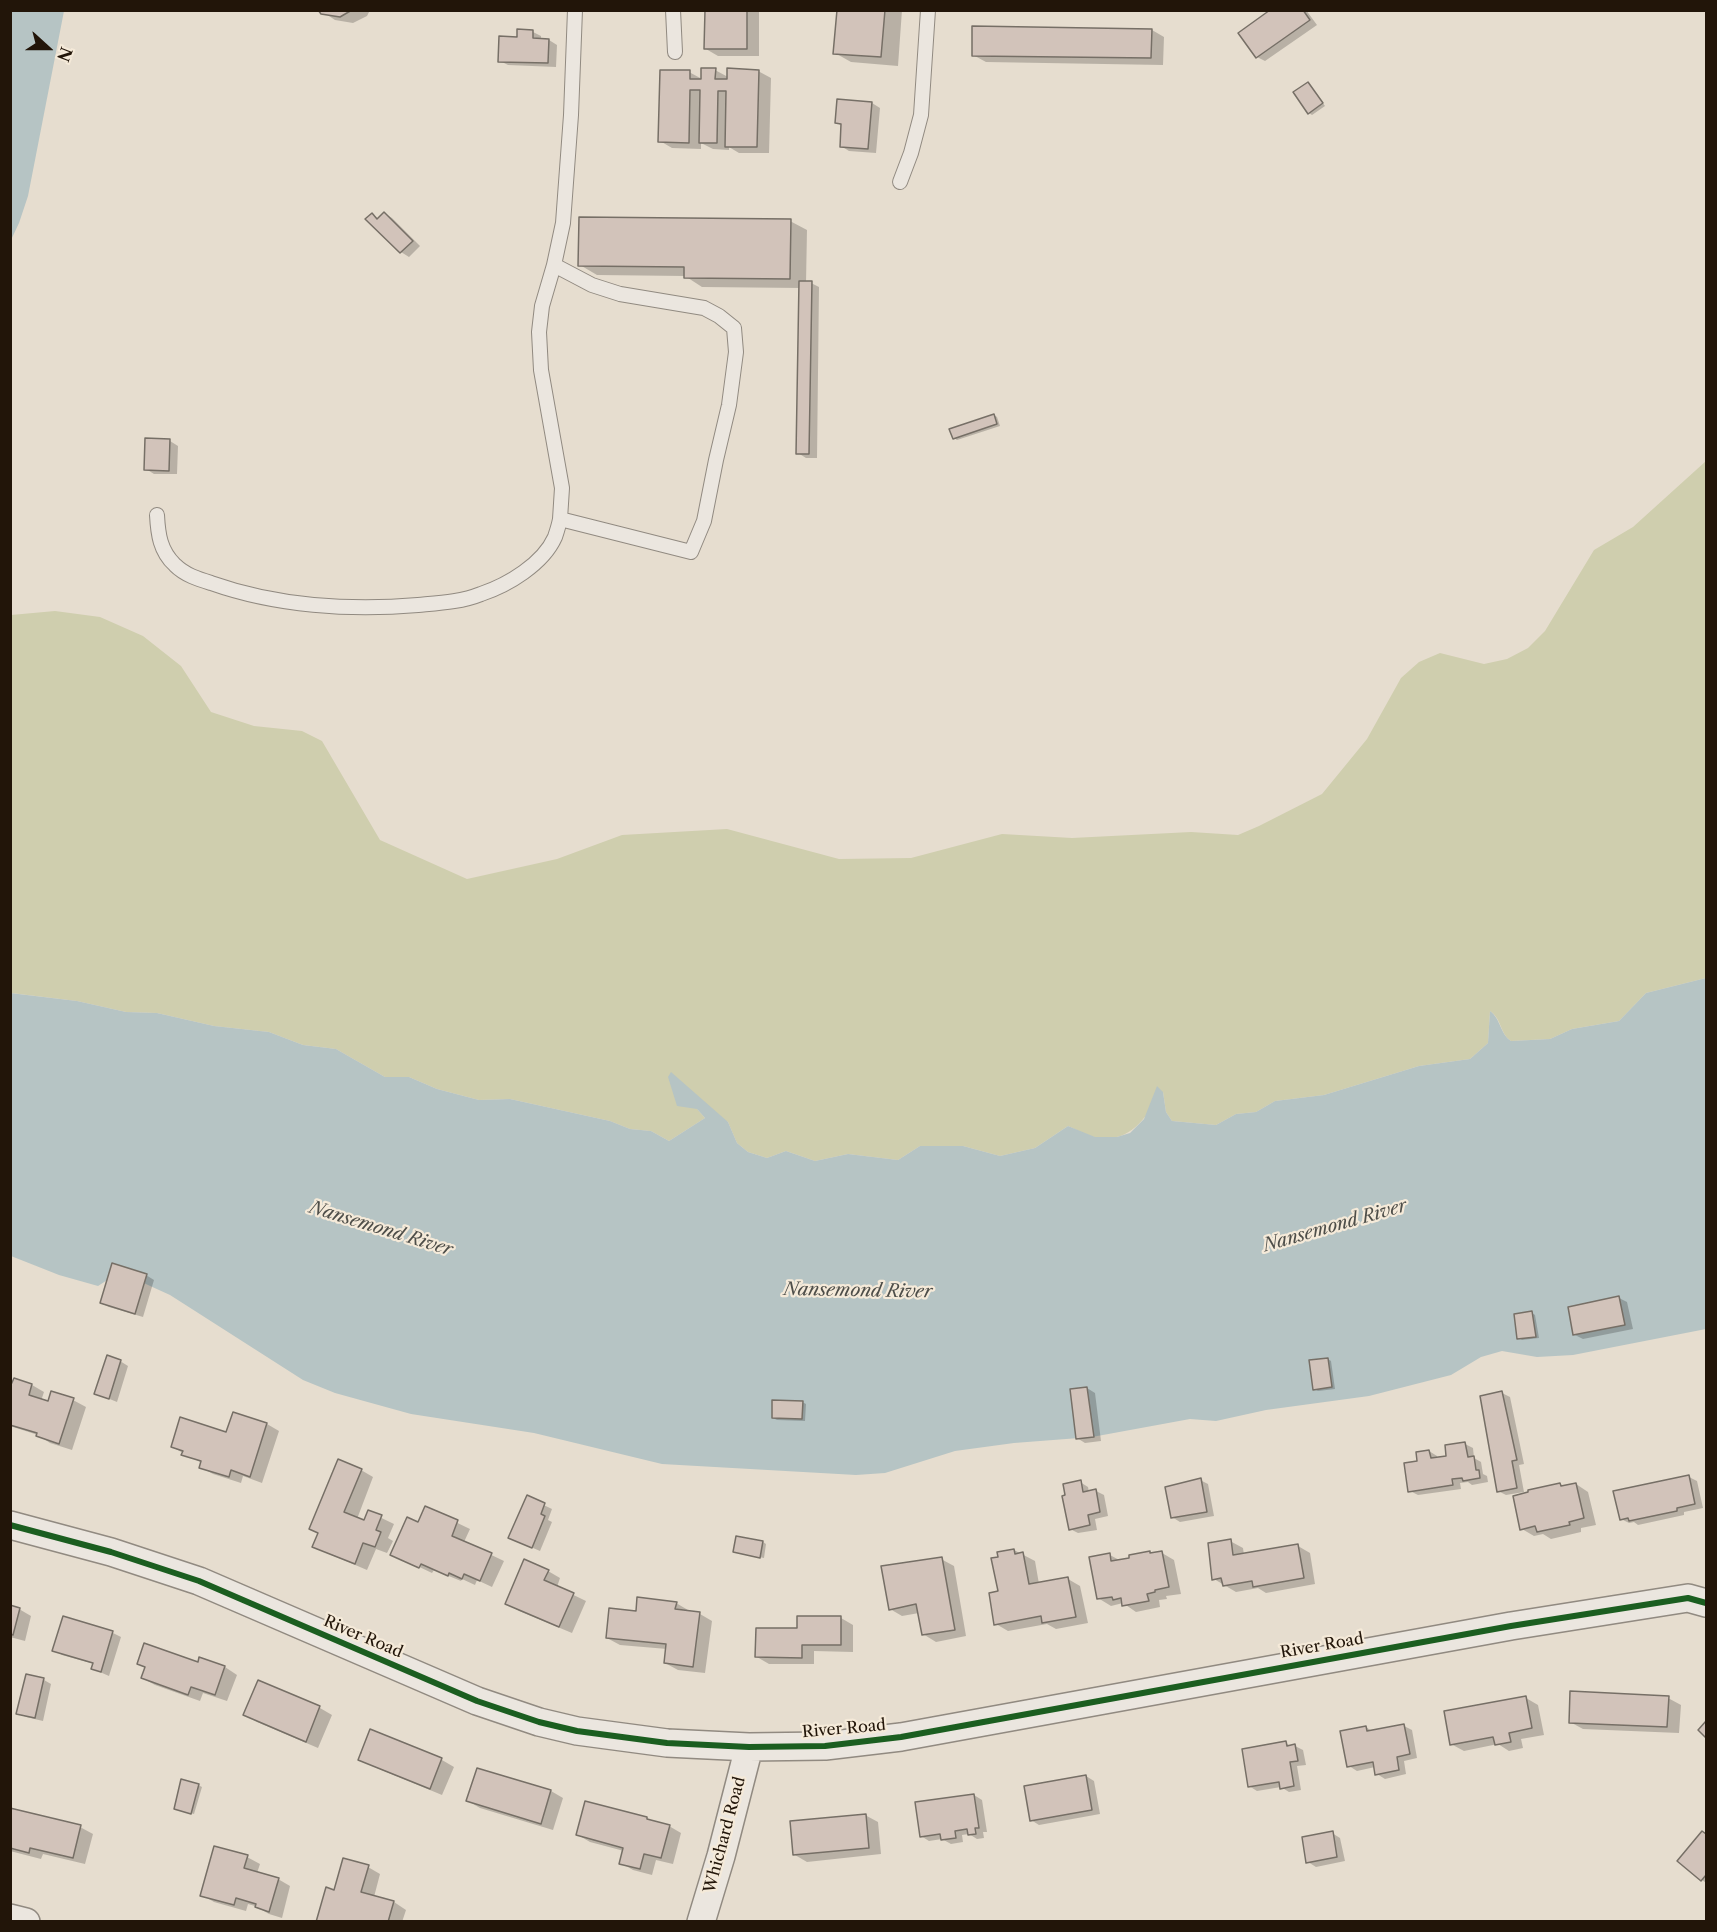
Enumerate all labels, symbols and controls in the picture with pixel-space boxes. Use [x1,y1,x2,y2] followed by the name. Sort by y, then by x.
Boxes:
[18,18,78,78] north arrow
[53,44,77,65] text: N
[1260,1195,1410,1257] water label: Nansemond River
[307,1197,455,1261] water label: Nansemond River
[783,1279,933,1303] water label: Nansemond River
[321,1612,405,1662] street label: River Road
[1279,1629,1365,1663] street label: River Road
[801,1716,887,1742] street label: River Road
[700,1775,750,1895] street label: Whichard Road

